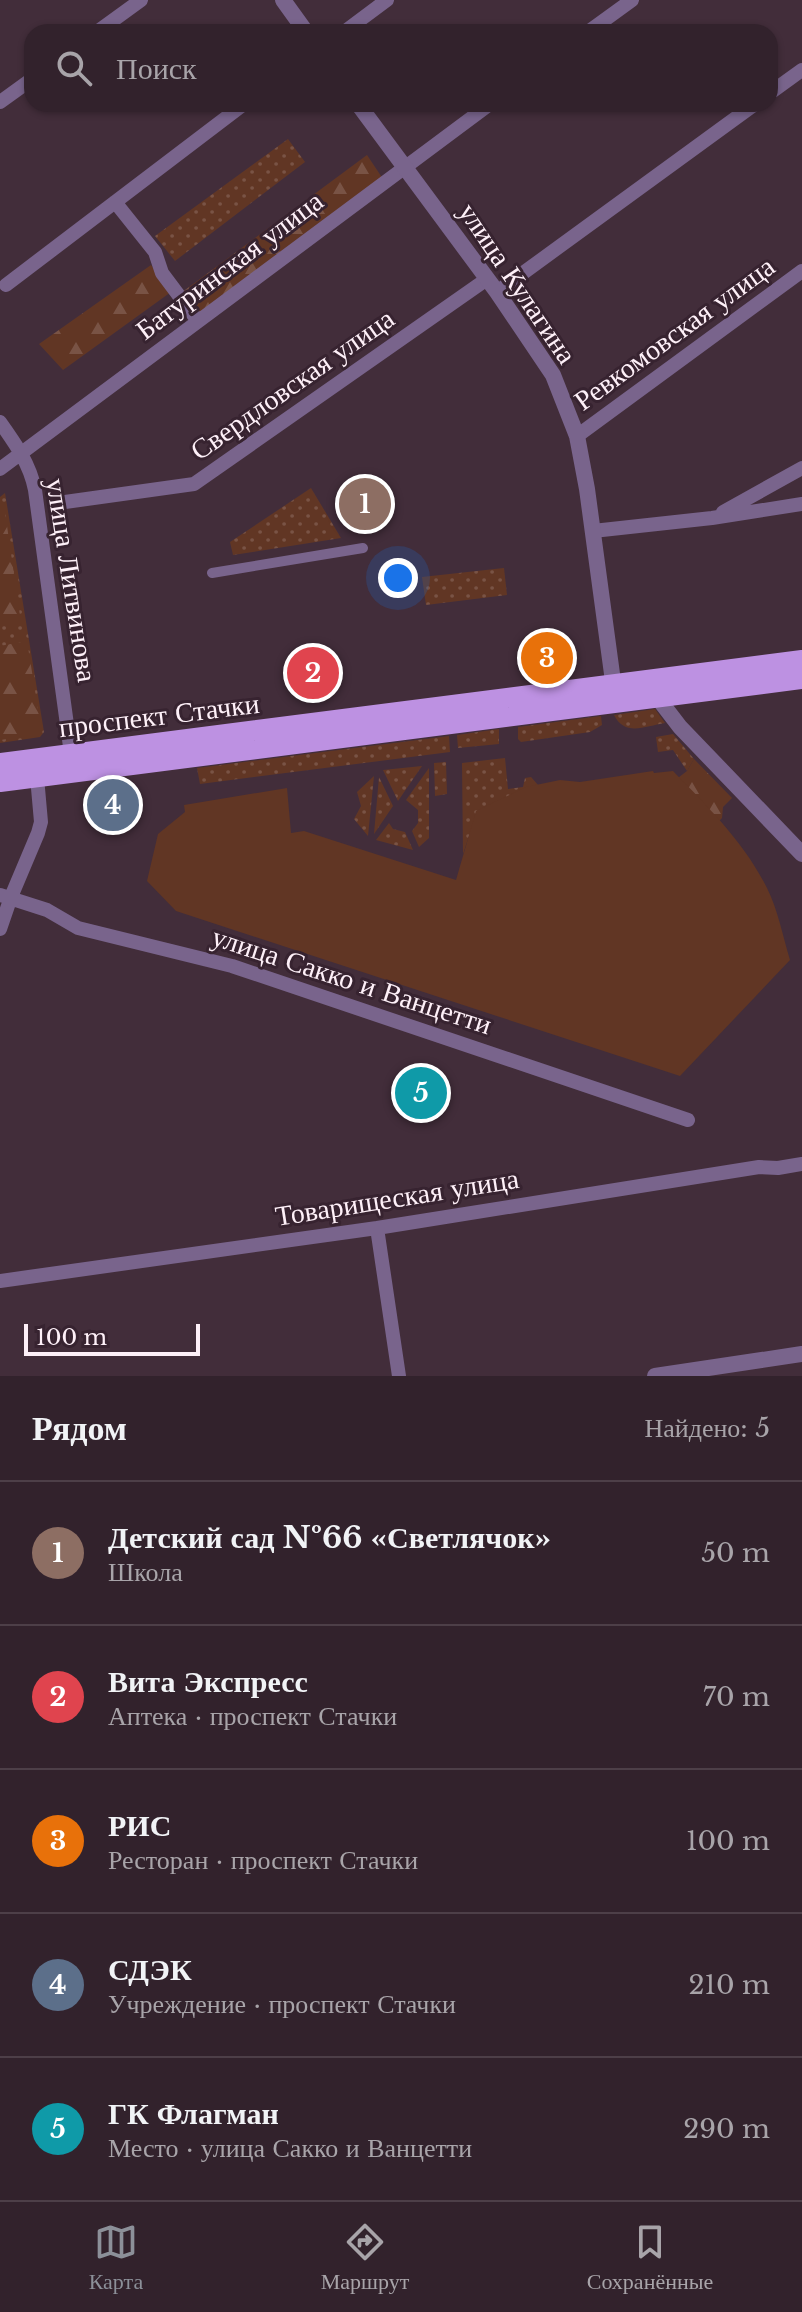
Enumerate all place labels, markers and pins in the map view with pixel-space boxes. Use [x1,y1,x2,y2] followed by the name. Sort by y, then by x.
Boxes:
[339,474,391,534] pin: 1
[521,628,573,688] pin: 3
[287,643,339,703] pin: 2
[87,775,139,835] pin: 4
[395,1063,447,1123] pin: 5

